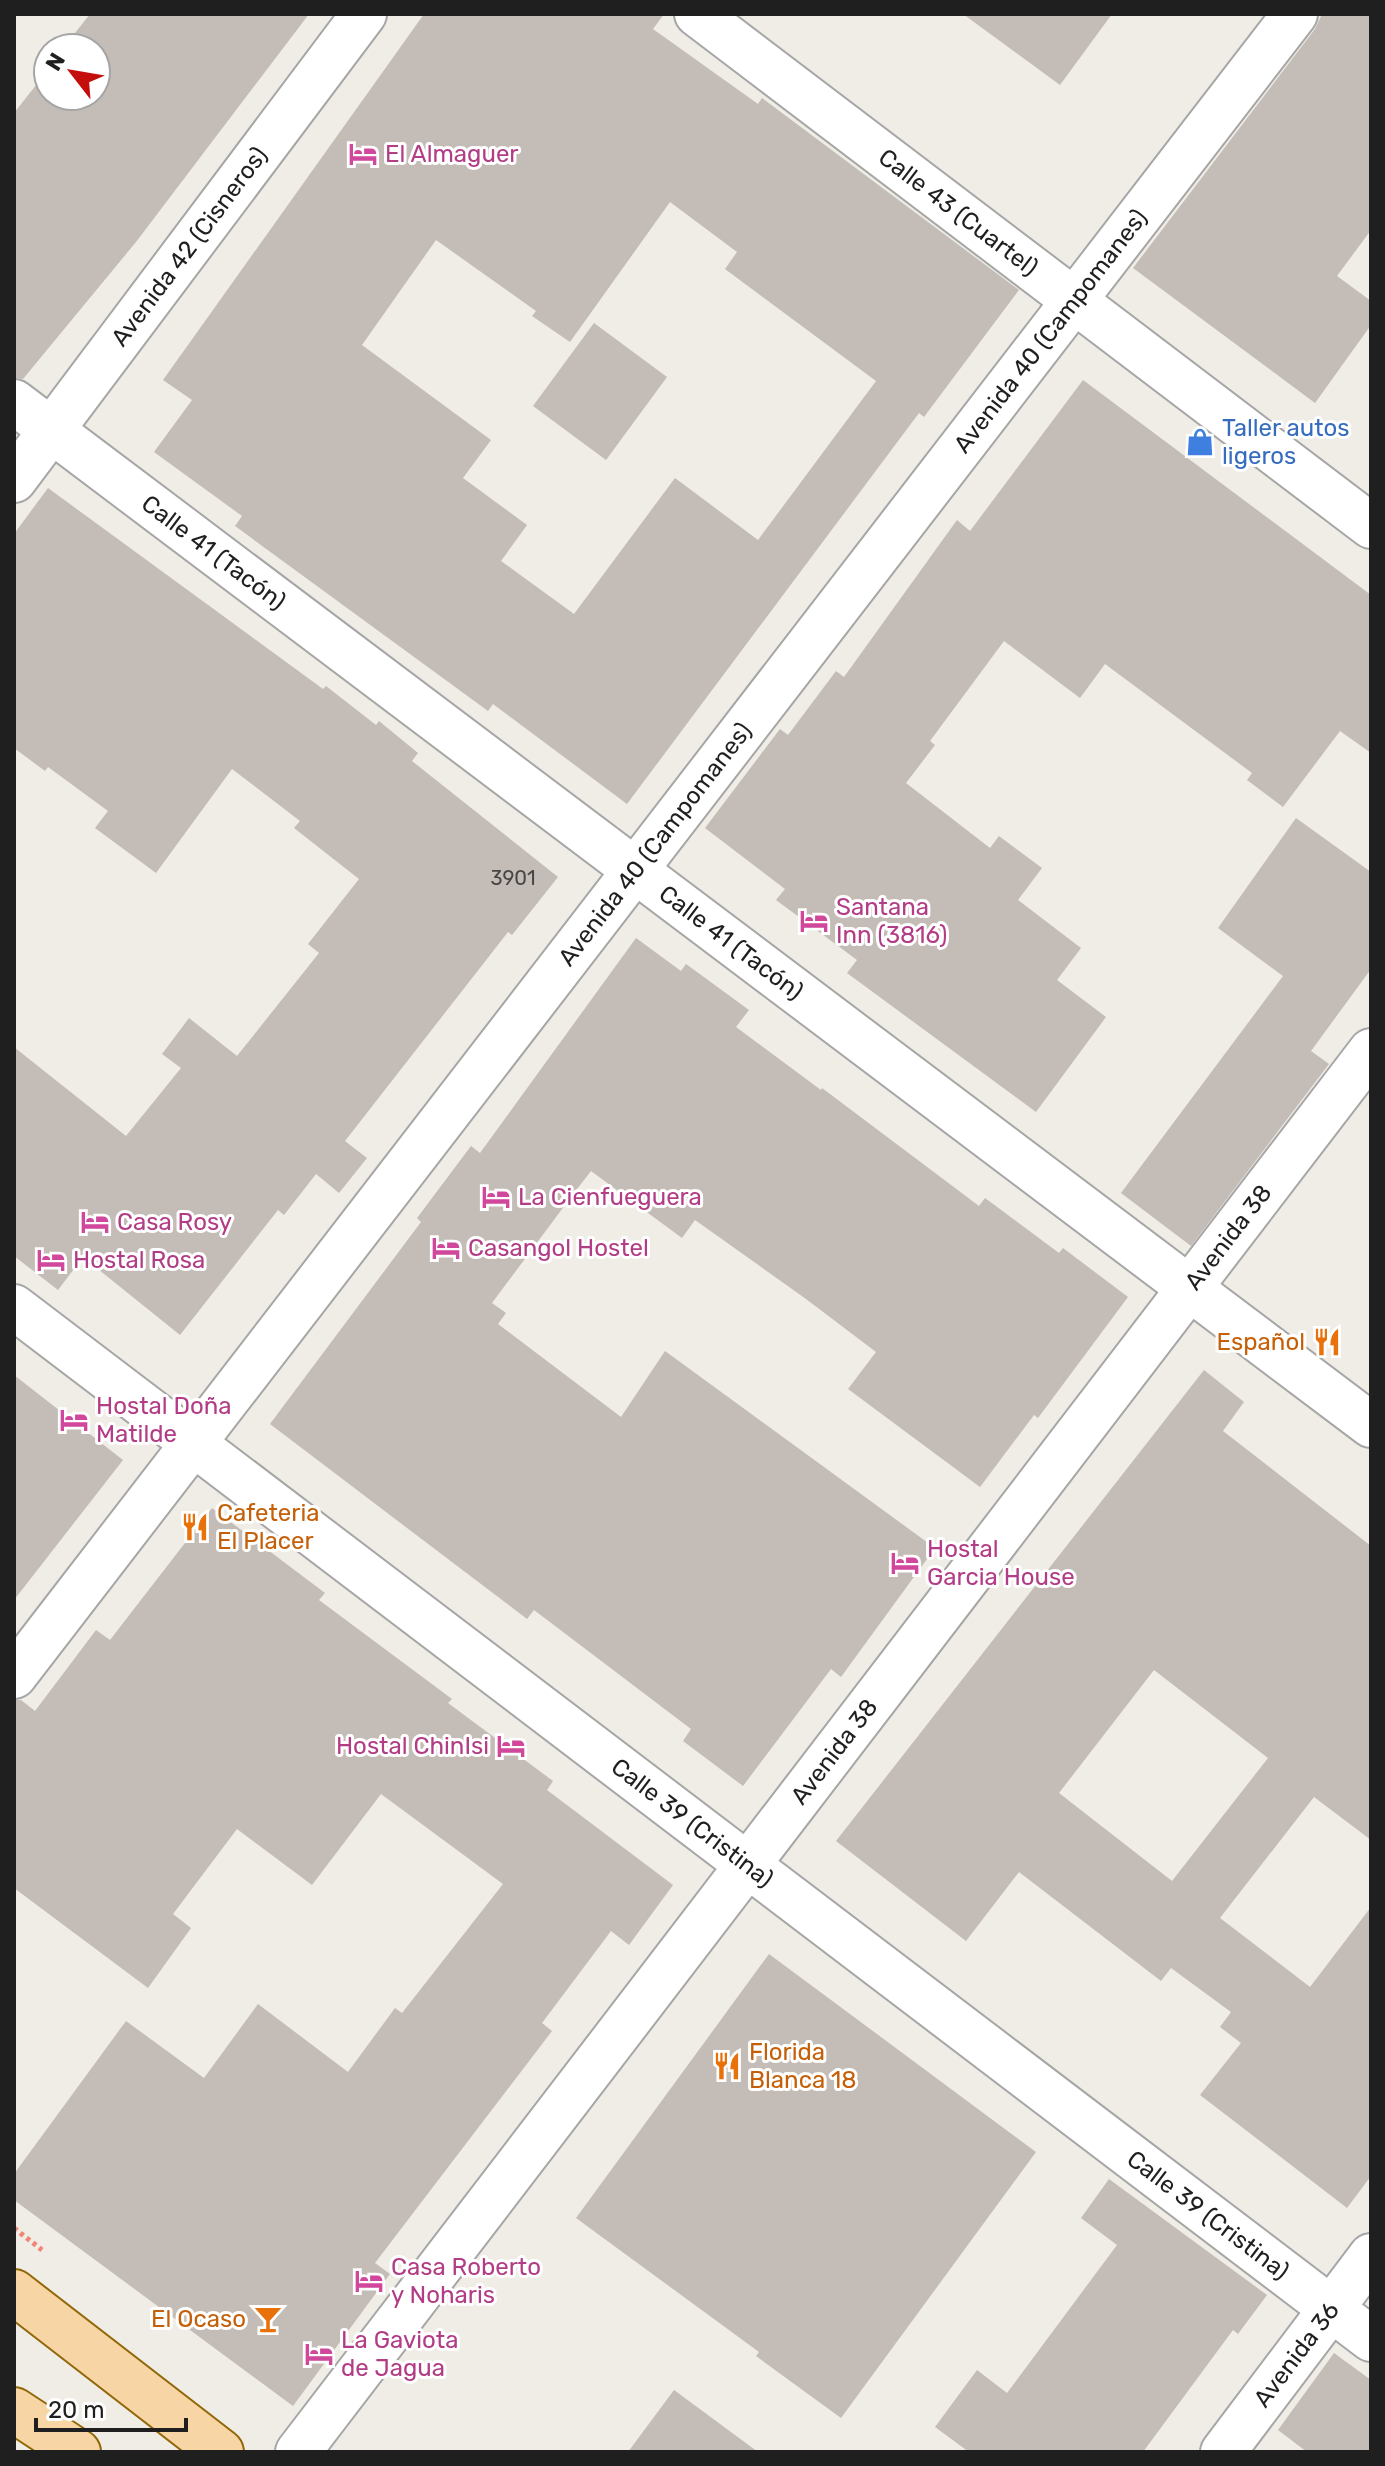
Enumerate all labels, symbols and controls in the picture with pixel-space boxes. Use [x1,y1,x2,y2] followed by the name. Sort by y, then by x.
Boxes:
[32,32,112,112] north arrow
[40,48,71,76] text: N
[348,139,378,169] hotel icon: El Almaguer
[385,140,518,168] place label: El Almaguer
[106,141,273,352] street label: Avenida 42 (Cisneros)
[873,143,1043,282] street label: Calle 43 (Cuartel)
[948,204,1153,458] street label: Avenida 40 (Campomanes)
[1222,414,1350,470] place label: Taller autos ligeros
[1185,427,1215,457] shop icon: Taller autos ligeros
[136,489,291,616] street label: Calle 41 (Tacón)
[552,717,758,972] street label: Avenida 40 (Campomanes)
[490,866,536,890] house number: 3901
[654,879,808,1006] street label: Calle 41 (Tacón)
[836,893,947,949] place label: Santana Inn (3816)
[799,906,829,936] hotel icon: Santana Inn (3816)
[1179,1179,1277,1296] street label: Avenida 38
[481,1182,511,1212] hotel icon: La Cienfueguera
[518,1183,702,1211] place label: La Cienfueguera
[80,1207,110,1237] hotel icon: Casa Rosy
[117,1208,232,1236] place label: Casa Rosy
[431,1233,461,1263] hotel icon: Casangol Hostel
[468,1234,649,1262] place label: Casangol Hostel
[36,1245,66,1275] hotel icon: Hostal Rosa
[73,1246,205,1274] place label: Hostal Rosa
[1312,1327,1342,1357] restaurant icon: Español
[1217,1328,1305,1356] place label: Español
[96,1392,232,1448] place label: Hostal Doña Matilde
[59,1405,89,1435] hotel icon: Hostal Doña Matilde
[217,1499,320,1555] place label: Cafeteria El Placer
[180,1512,210,1542] restaurant icon: Cafeteria El Placer
[927,1535,1075,1591] place label: Hostal Garcia House
[890,1548,920,1578] hotel icon: Hostal Garcia House
[785,1694,883,1810] street label: Avenida 38
[496,1731,526,1761] hotel icon: Hostal ChinIsi
[336,1732,489,1760] place label: Hostal ChinIsi
[606,1752,779,1893] street label: Calle 39 (Cristina)
[749,2038,857,2094] place label: Florida Blanca 18
[712,2051,742,2081] restaurant icon: Florida Blanca 18
[1122,2145,1294,2285] street label: Calle 39 (Cristina)
[391,2253,541,2309] place label: Casa Roberto y Noharis
[354,2266,384,2296] hotel icon: Casa Roberto y Noharis
[1248,2297,1345,2413] street label: Avenida 36
[253,2304,283,2334] bar icon: El Ocaso
[151,2305,246,2333] place label: El Ocaso
[341,2326,458,2382] place label: La Gaviota de Jagua
[304,2339,334,2369] hotel icon: La Gaviota de Jagua
[36,2382,186,2432] scale bar
[48,2396,105,2424] text: 20 m

